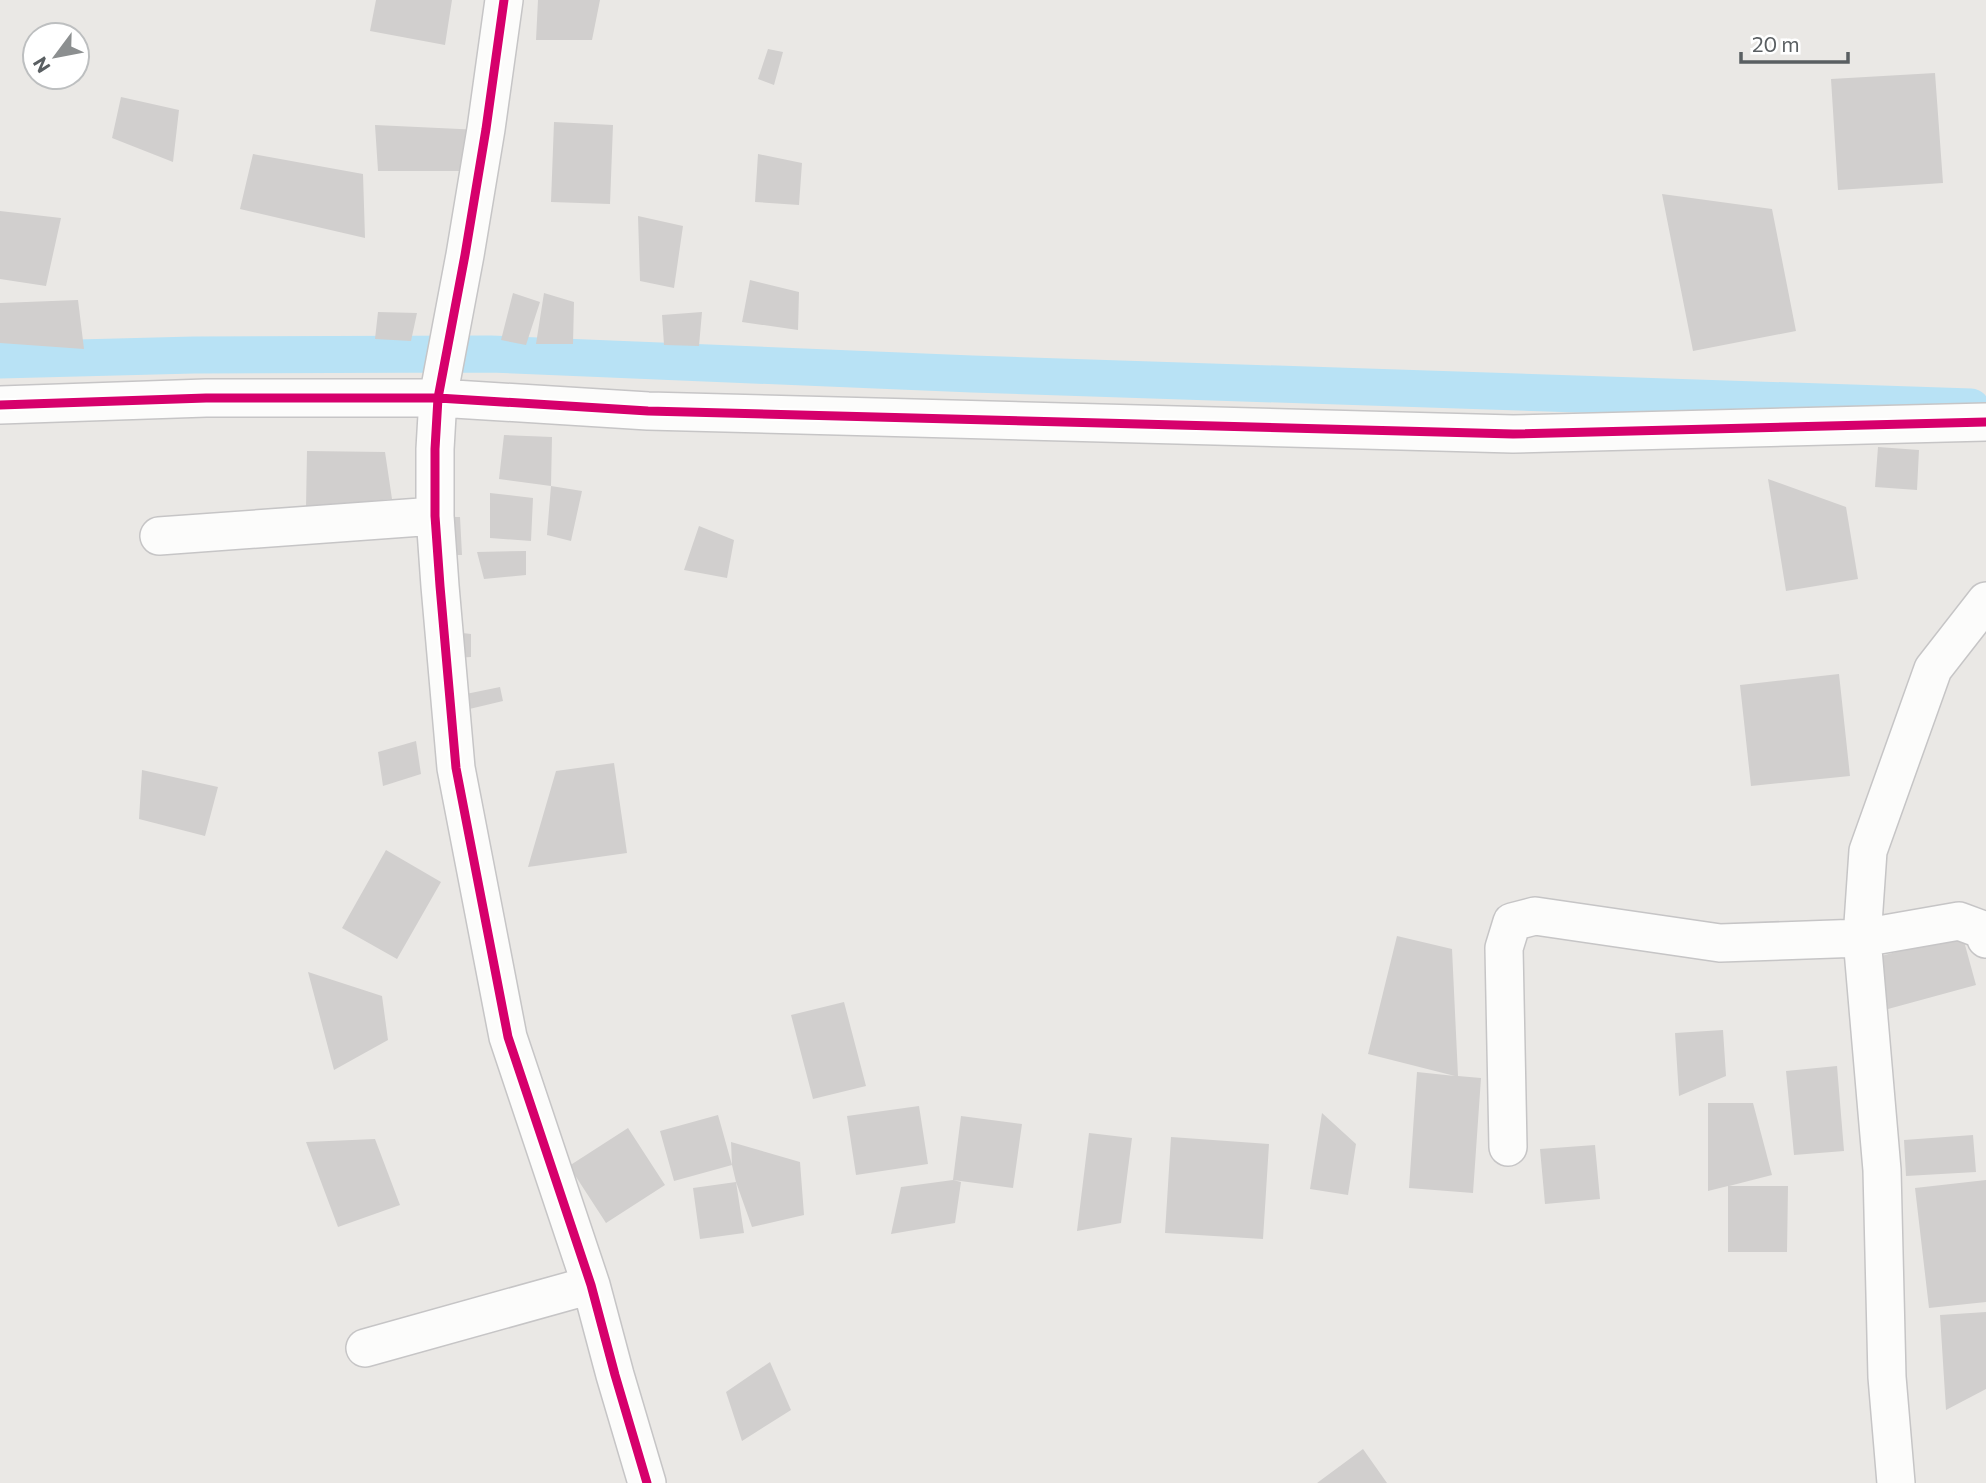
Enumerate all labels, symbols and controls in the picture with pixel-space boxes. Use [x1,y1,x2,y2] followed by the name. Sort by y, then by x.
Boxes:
[21,21,91,91] north arrow
[1741,21,1848,65] scale bar
[1752,31,1800,56] text: 20 m
[28,53,55,77] text: N

